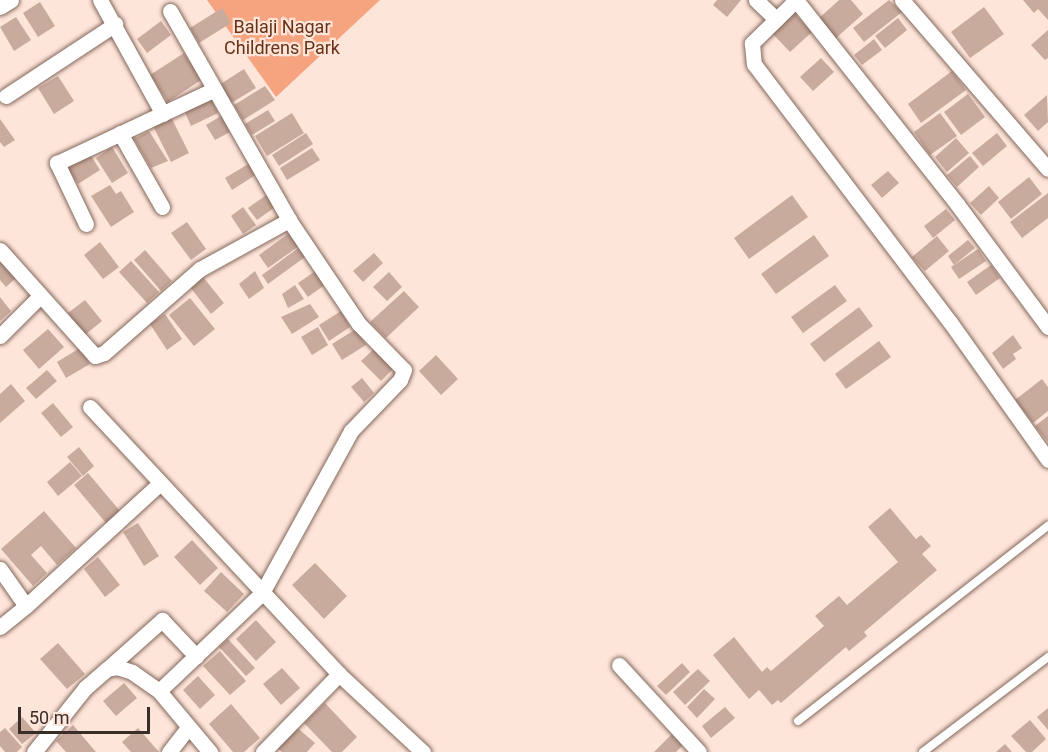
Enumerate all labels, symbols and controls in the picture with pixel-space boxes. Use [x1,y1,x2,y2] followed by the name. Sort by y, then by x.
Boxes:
[224,17,340,60] park label: Balaji Nagar Childrens Park
[21,695,153,733] scale bar
[29,707,69,728] text: 50 m

